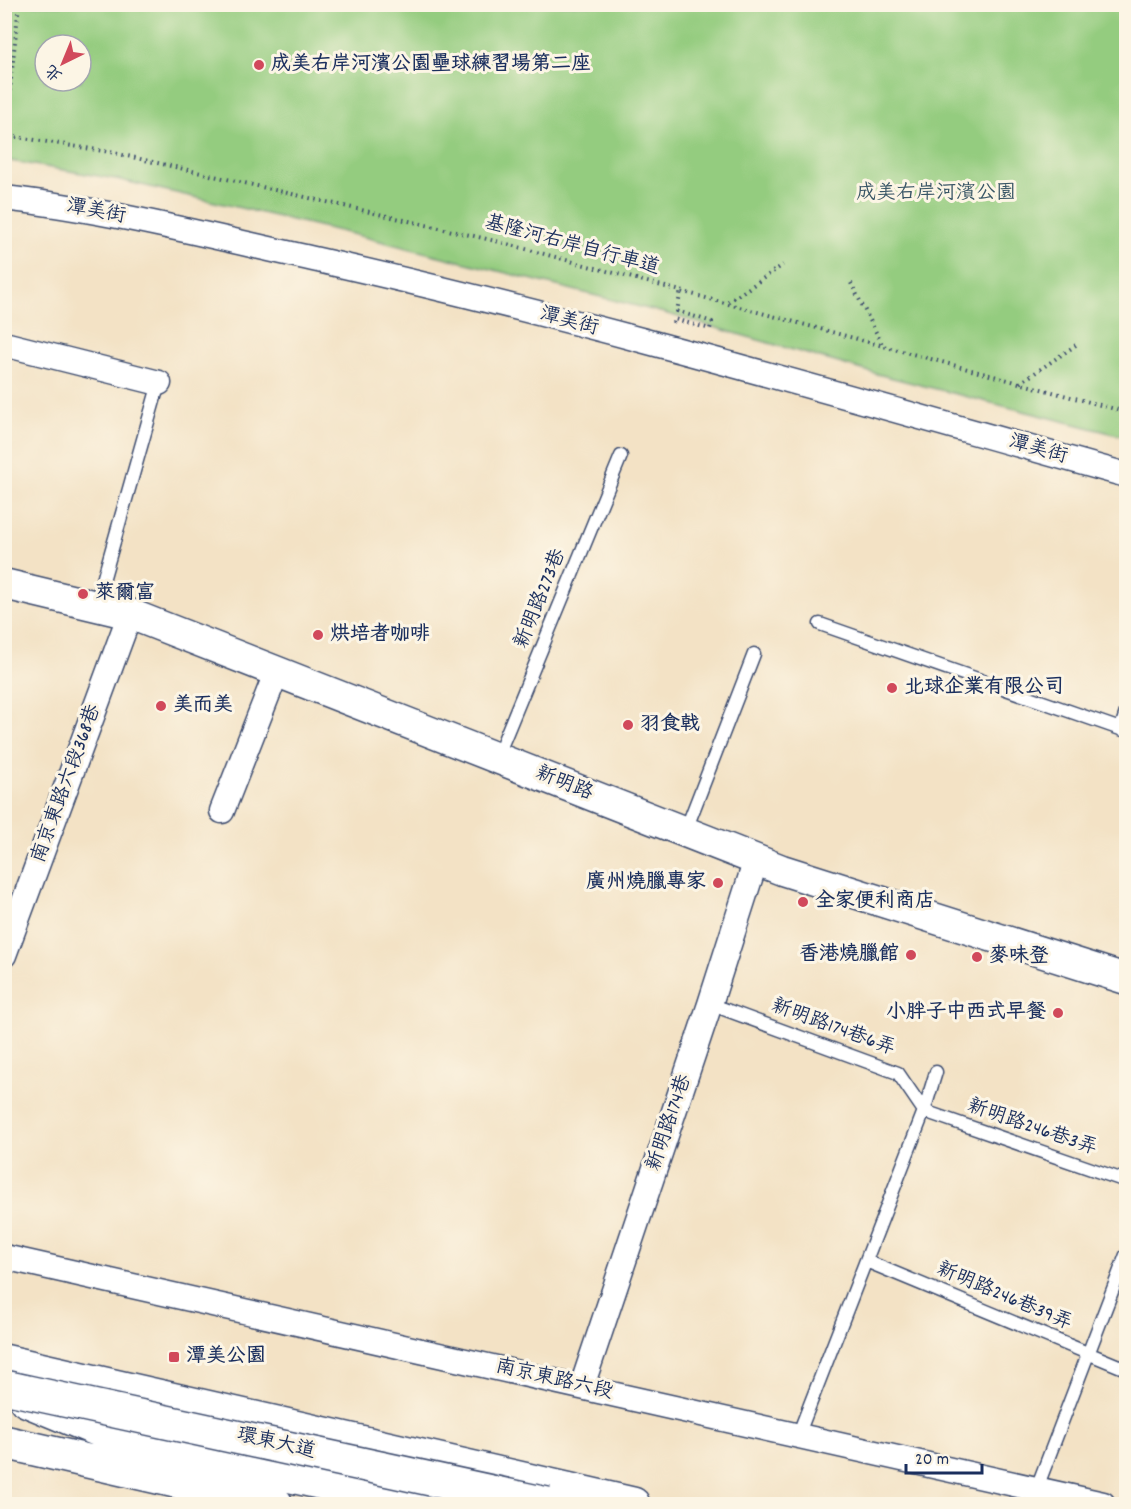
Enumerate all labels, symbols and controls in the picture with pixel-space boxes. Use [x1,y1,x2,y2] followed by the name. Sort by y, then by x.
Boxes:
[33,33,93,93] north arrow
[271,51,591,79] place label: 成美右岸河濱公園壘球練習場第二座
[41,58,68,86] text: 北
[252,58,266,72] marker: 成美右岸河濱公園壘球練習場第二座
[856,180,1016,208] park label: 成美右岸河濱公園
[64,193,128,231] street label: 潭美街
[481,209,663,283] street label: 基隆河右岸自行車道
[536,301,602,343] street label: 潭美街
[1005,428,1071,472] street label: 潭美街
[508,544,574,653] street label: 新明路273巷
[95,580,155,608] place label: 萊爾富
[76,587,90,601] marker: 萊爾富
[330,621,430,649] place label: 烘培者咖啡
[311,628,325,642] marker: 烘培者咖啡
[904,674,1064,702] place label: 北球企業有限公司
[885,681,899,695] marker: 北球企業有限公司
[173,692,233,720] place label: 美而美
[154,699,168,713] marker: 美而美
[25,700,109,867] street label: 南京東路六段368巷
[640,711,700,739] place label: 羽食戟
[621,718,635,732] marker: 羽食戟
[531,760,598,809] street label: 新明路
[586,869,706,897] place label: 廣州燒臘專家
[711,876,725,890] marker: 廣州燒臘專家
[815,888,935,916] place label: 全家便利商店
[796,895,810,909] marker: 全家便利商店
[799,941,899,969] place label: 香港燒臘館
[989,943,1049,971] place label: 麥味登
[904,948,918,962] marker: 香港燒臘館
[970,950,984,964] marker: 麥味登
[767,993,899,1063] street label: 新明路174巷6弄
[886,999,1046,1027] place label: 小胖子中西式早餐
[1051,1006,1065,1020] marker: 小胖子中西式早餐
[640,1070,700,1175] street label: 新明路174巷
[963,1093,1101,1163] street label: 新明路246巷3弄
[932,1256,1076,1338] street label: 新明路246巷39弄
[186,1343,266,1371] place label: 潭美公園
[167,1350,181,1364] marker: 潭美公園
[492,1353,616,1407] street label: 南京東路六段
[234,1421,318,1467] street label: 環東大道
[906,1437,982,1475] scale bar
[915,1448,949,1473] text: 20 m

